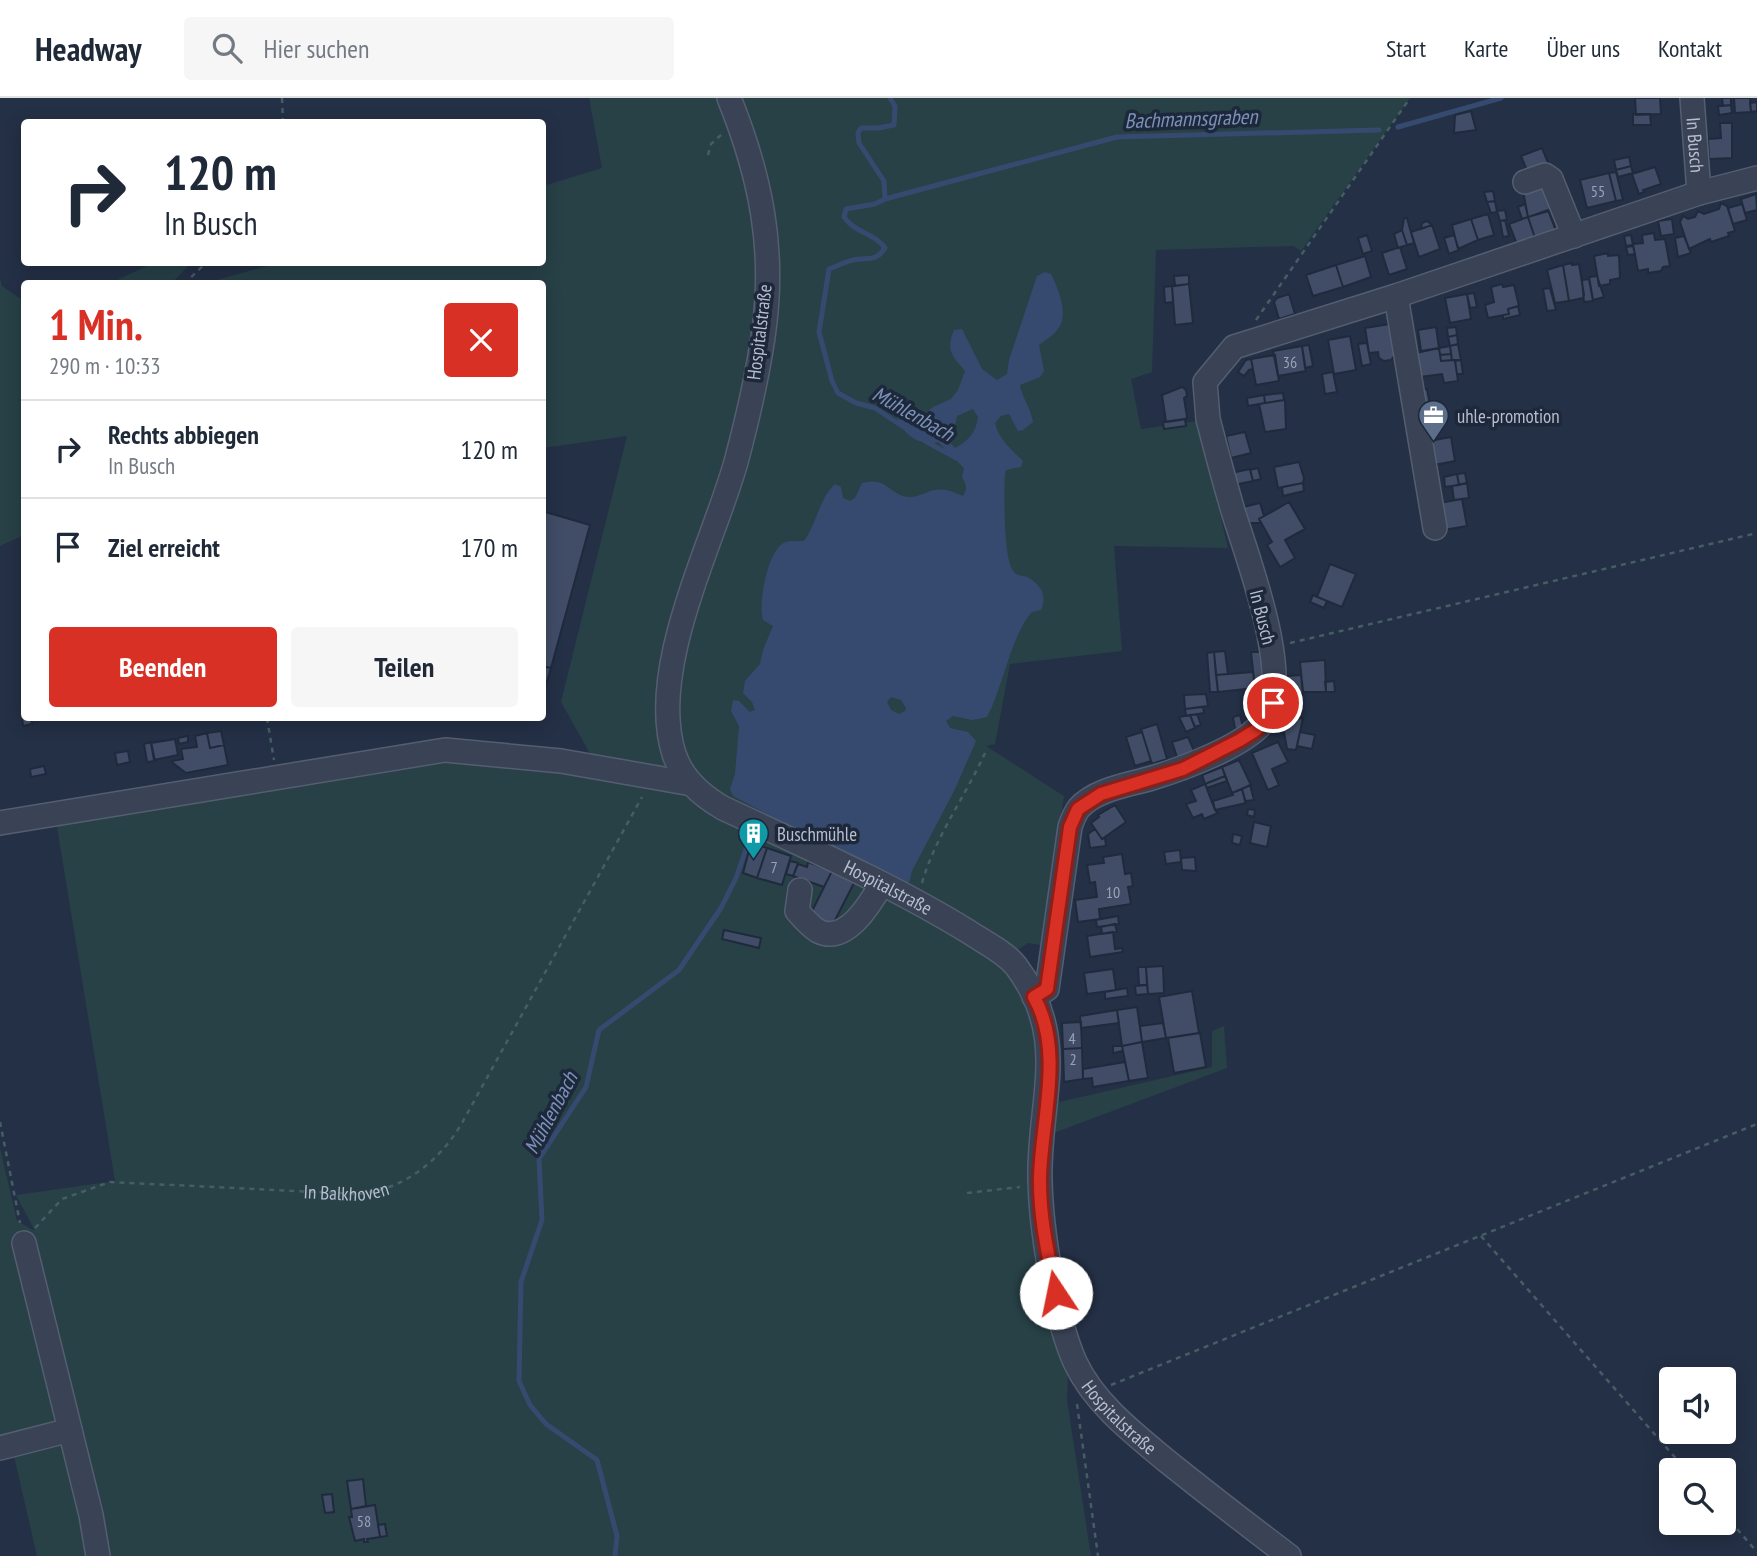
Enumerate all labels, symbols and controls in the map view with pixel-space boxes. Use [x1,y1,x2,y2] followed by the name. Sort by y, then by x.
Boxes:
[184,17,674,80] search box
[35,27,142,70] text: Headway
[208,29,246,67] icon: search
[264,32,369,65] text: Hier suchen
[1386,33,1426,64] text: Start
[1464,33,1509,64] text: Karte
[1547,33,1620,64] text: Über uns
[1658,33,1722,64] text: Kontakt
[1124,103,1260,134] water label: Bachmannsgraben
[1681,116,1709,173] street label: In Busch
[164,140,277,204] text: 120 m
[49,147,140,238] icon: right
[1591,181,1605,201] house number: 55
[164,202,258,244] text: In Busch
[741,283,777,381] street label: Hospitalstraße
[49,297,143,352] text: 1 Min.
[444,303,518,377] button: close
[49,351,161,380] text: 290 m · 10:33
[1283,352,1297,372] house number: 36
[868,380,960,448] water label: Mühlenbach
[1417,399,1451,443] office icon: uhle-promotion
[1457,404,1560,428] place label: uhle-promotion
[108,418,259,451] text: Rechts abbiegen
[49,430,87,468] icon: right
[460,433,518,466] text: 120 m
[108,451,175,480] text: In Busch
[49,528,87,566] icon: arrive
[108,531,220,564] text: Ziel erreicht
[460,531,518,564] text: 170 m
[1245,587,1281,647] street label: In Busch
[49,627,277,707] button: Beenden
[291,627,518,707] button: Teilen
[1243,673,1303,733] pin
[1254,684,1292,722] icon: arrive
[737,817,771,861] building icon: Buschmühle
[777,822,857,846] place label: Buschmühle
[840,855,937,920] street label: Hospitalstraße
[770,857,778,877] house number: 7
[1106,882,1120,902] house number: 10
[1068,1028,1076,1048] house number: 4
[1069,1049,1077,1069] house number: 2
[518,1066,584,1158] water label: Mühlenbach
[303,1176,392,1206] street label: In Balkhoven
[1019,1256,1093,1330] position arrow
[1659,1367,1736,1535] map controls
[1659,1367,1736,1444] button: sound
[1077,1375,1162,1460] street label: Hospitalstraße
[1659,1458,1736,1535] button: search
[357,1511,371,1531] house number: 58

